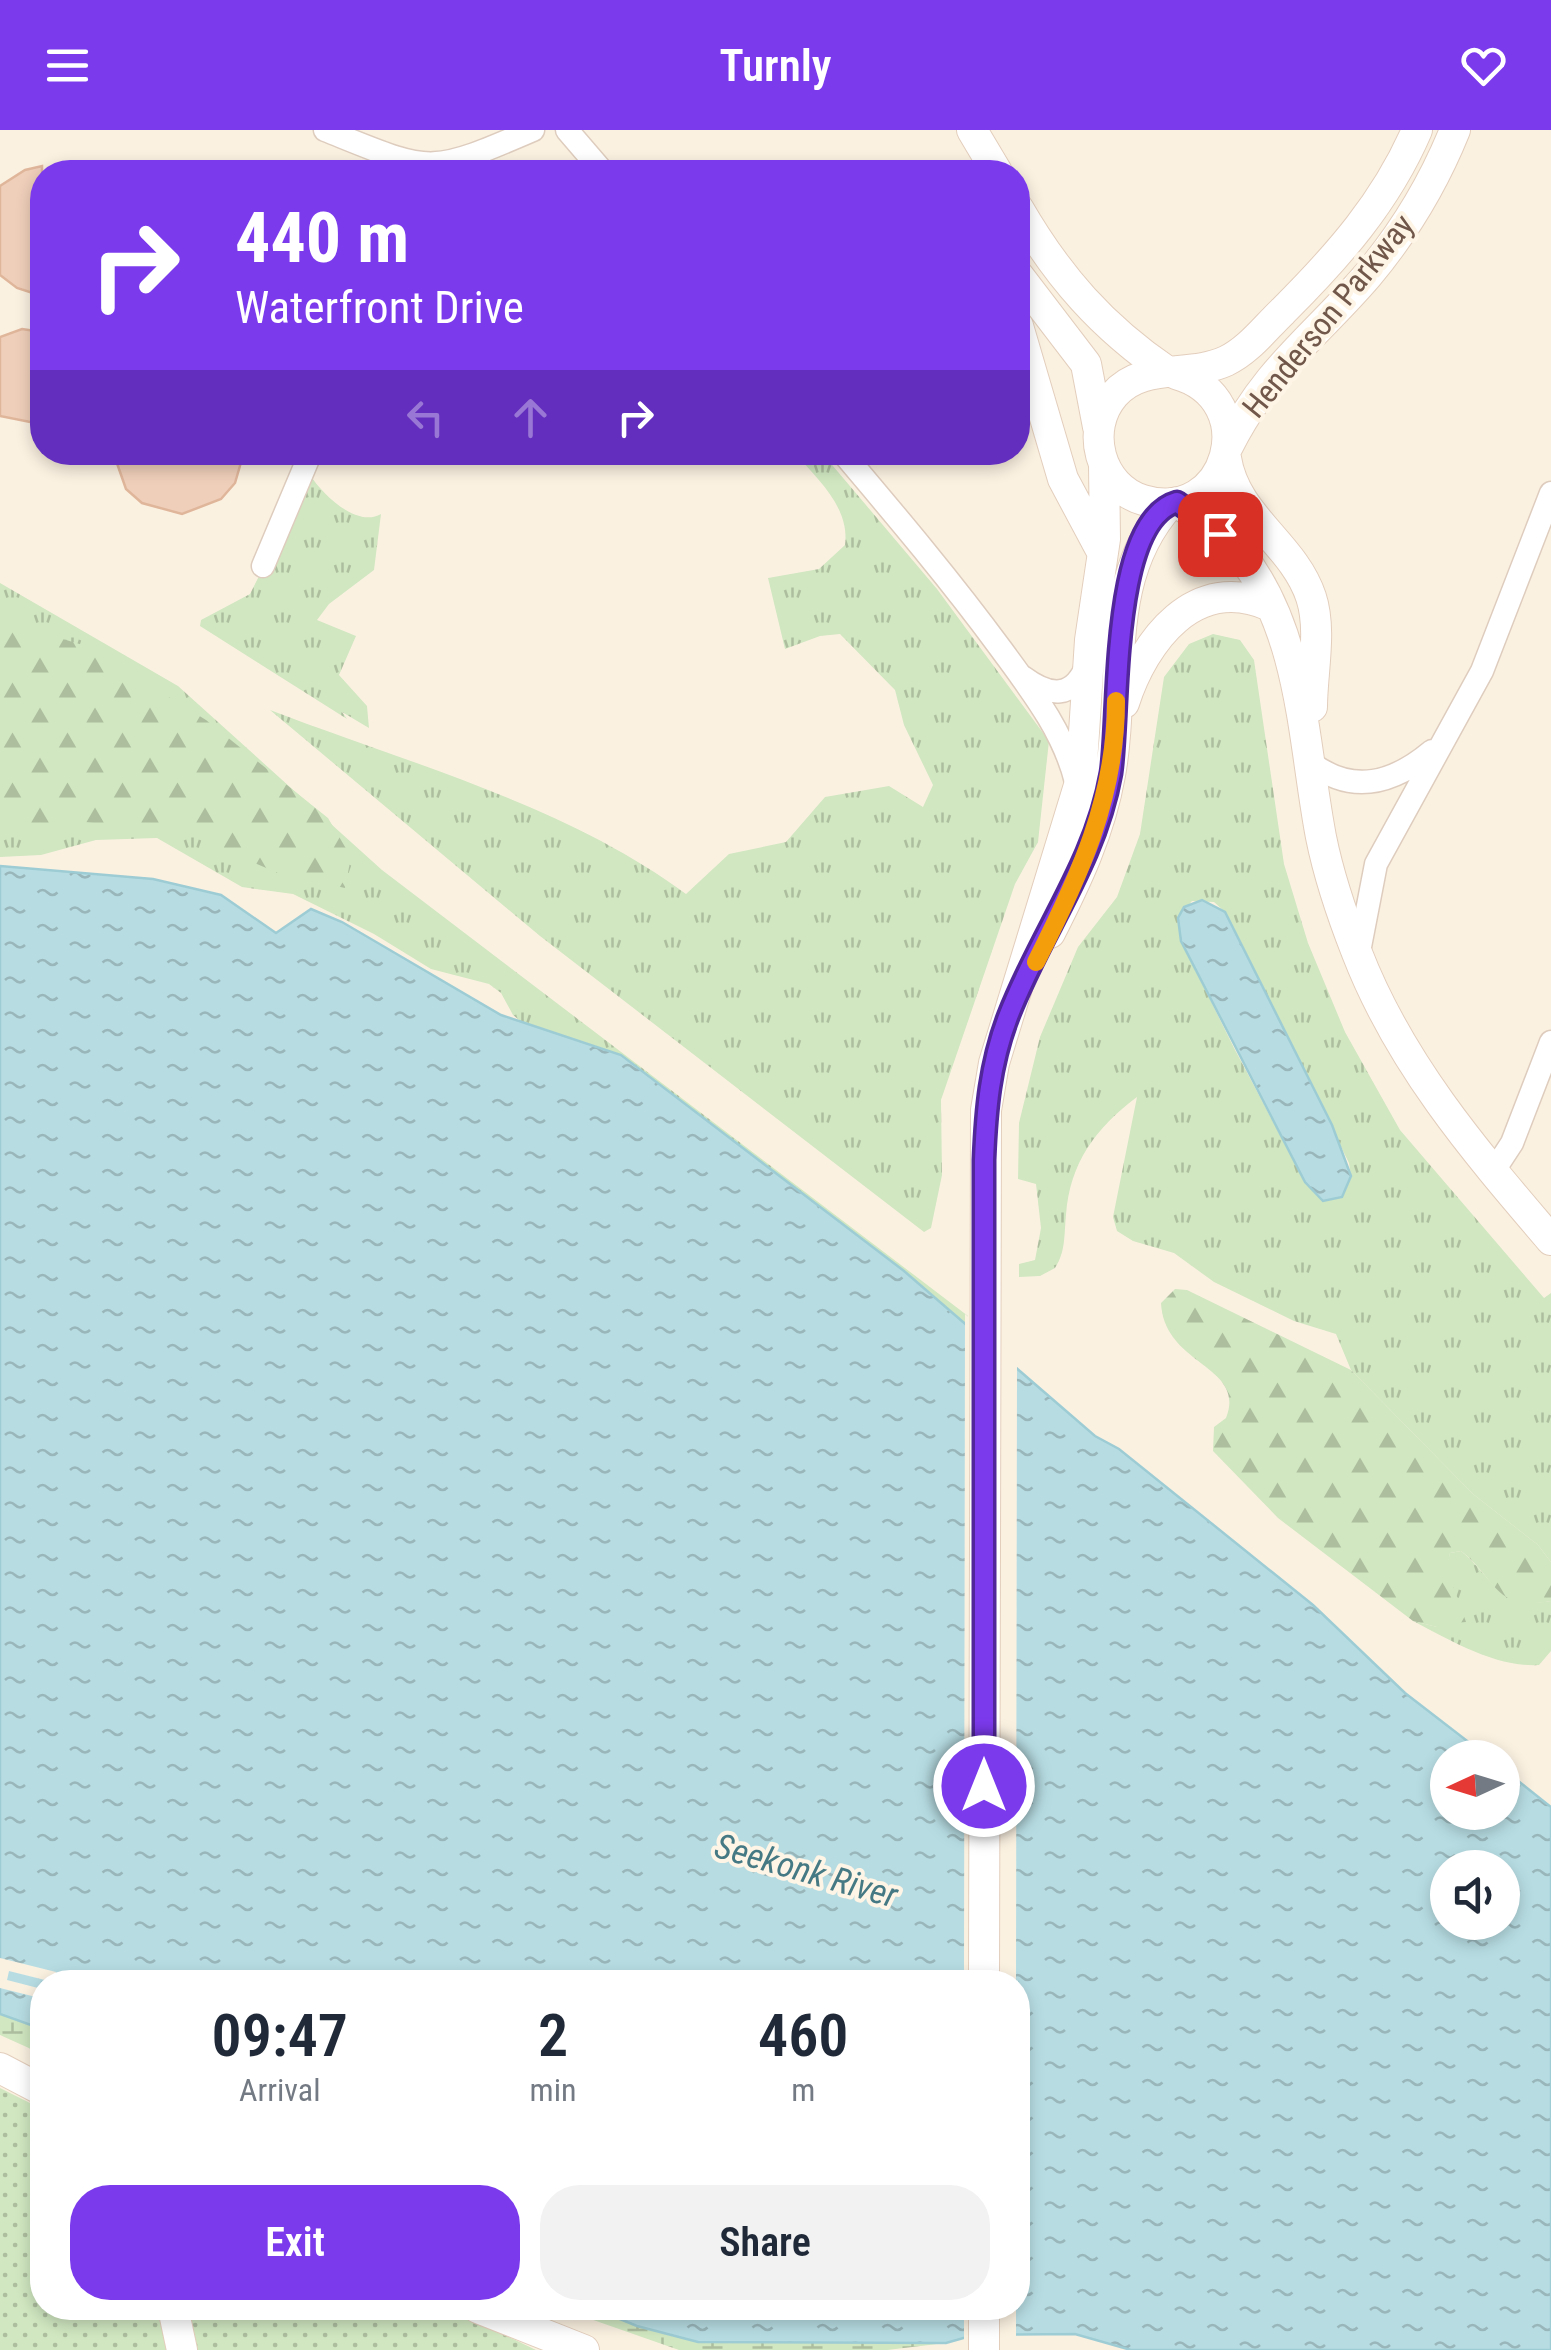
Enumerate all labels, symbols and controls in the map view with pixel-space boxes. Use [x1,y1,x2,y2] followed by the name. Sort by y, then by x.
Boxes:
[40,38,95,93] icon: menu
[1456,38,1511,93] icon: heart
[719,39,832,92] text: Turnly
[235,197,409,279] text: 440 m
[70,200,200,330] icon: right
[1234,207,1422,425] street label: Henderson Parkway
[235,281,524,334] text: Waterfront Drive
[398,390,453,445] icon: left
[503,390,558,445] icon: ahead
[608,390,663,445] icon: right
[1178,492,1263,577] pin
[1193,507,1248,562] icon: arrive
[932,1734,1036,1838] position arrow
[1430,1740,1520,1830] north arrow
[1430,1740,1520,1940] map controls
[710,1825,903,1917] water label: Seekonk River
[1430,1850,1520,1940] button: sound
[211,2000,348,2071] text: 09:47
[538,2000,568,2071] text: 2
[758,2000,848,2071] text: 460
[239,2071,320,2109] text: Arrival
[530,2071,576,2109] text: min
[791,2071,815,2109] text: m
[70,2185,520,2300] button: Exit
[540,2185,990,2300] button: Share

